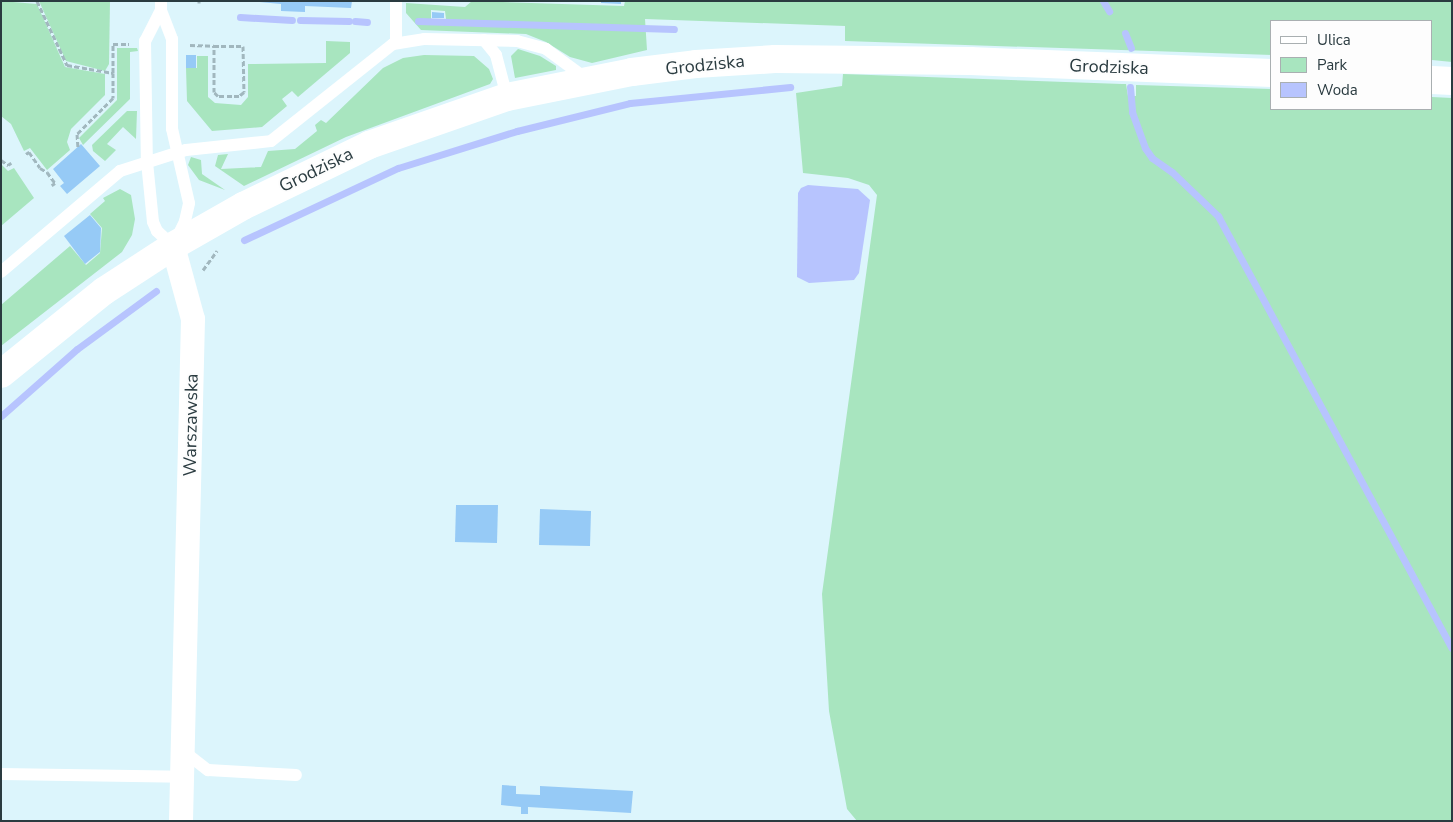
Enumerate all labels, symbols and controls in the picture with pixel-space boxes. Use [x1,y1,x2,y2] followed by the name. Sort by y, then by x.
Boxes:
[1270,20,1433,110] legend
[1317,30,1351,50] text: Ulica
[664,50,746,80] street label: Grodziska
[1069,55,1149,79] street label: Grodziska
[1317,55,1347,75] text: Park
[1317,80,1358,100] text: Woda
[276,143,356,197] street label: Grodziska
[179,373,203,477] street label: Warszawska

